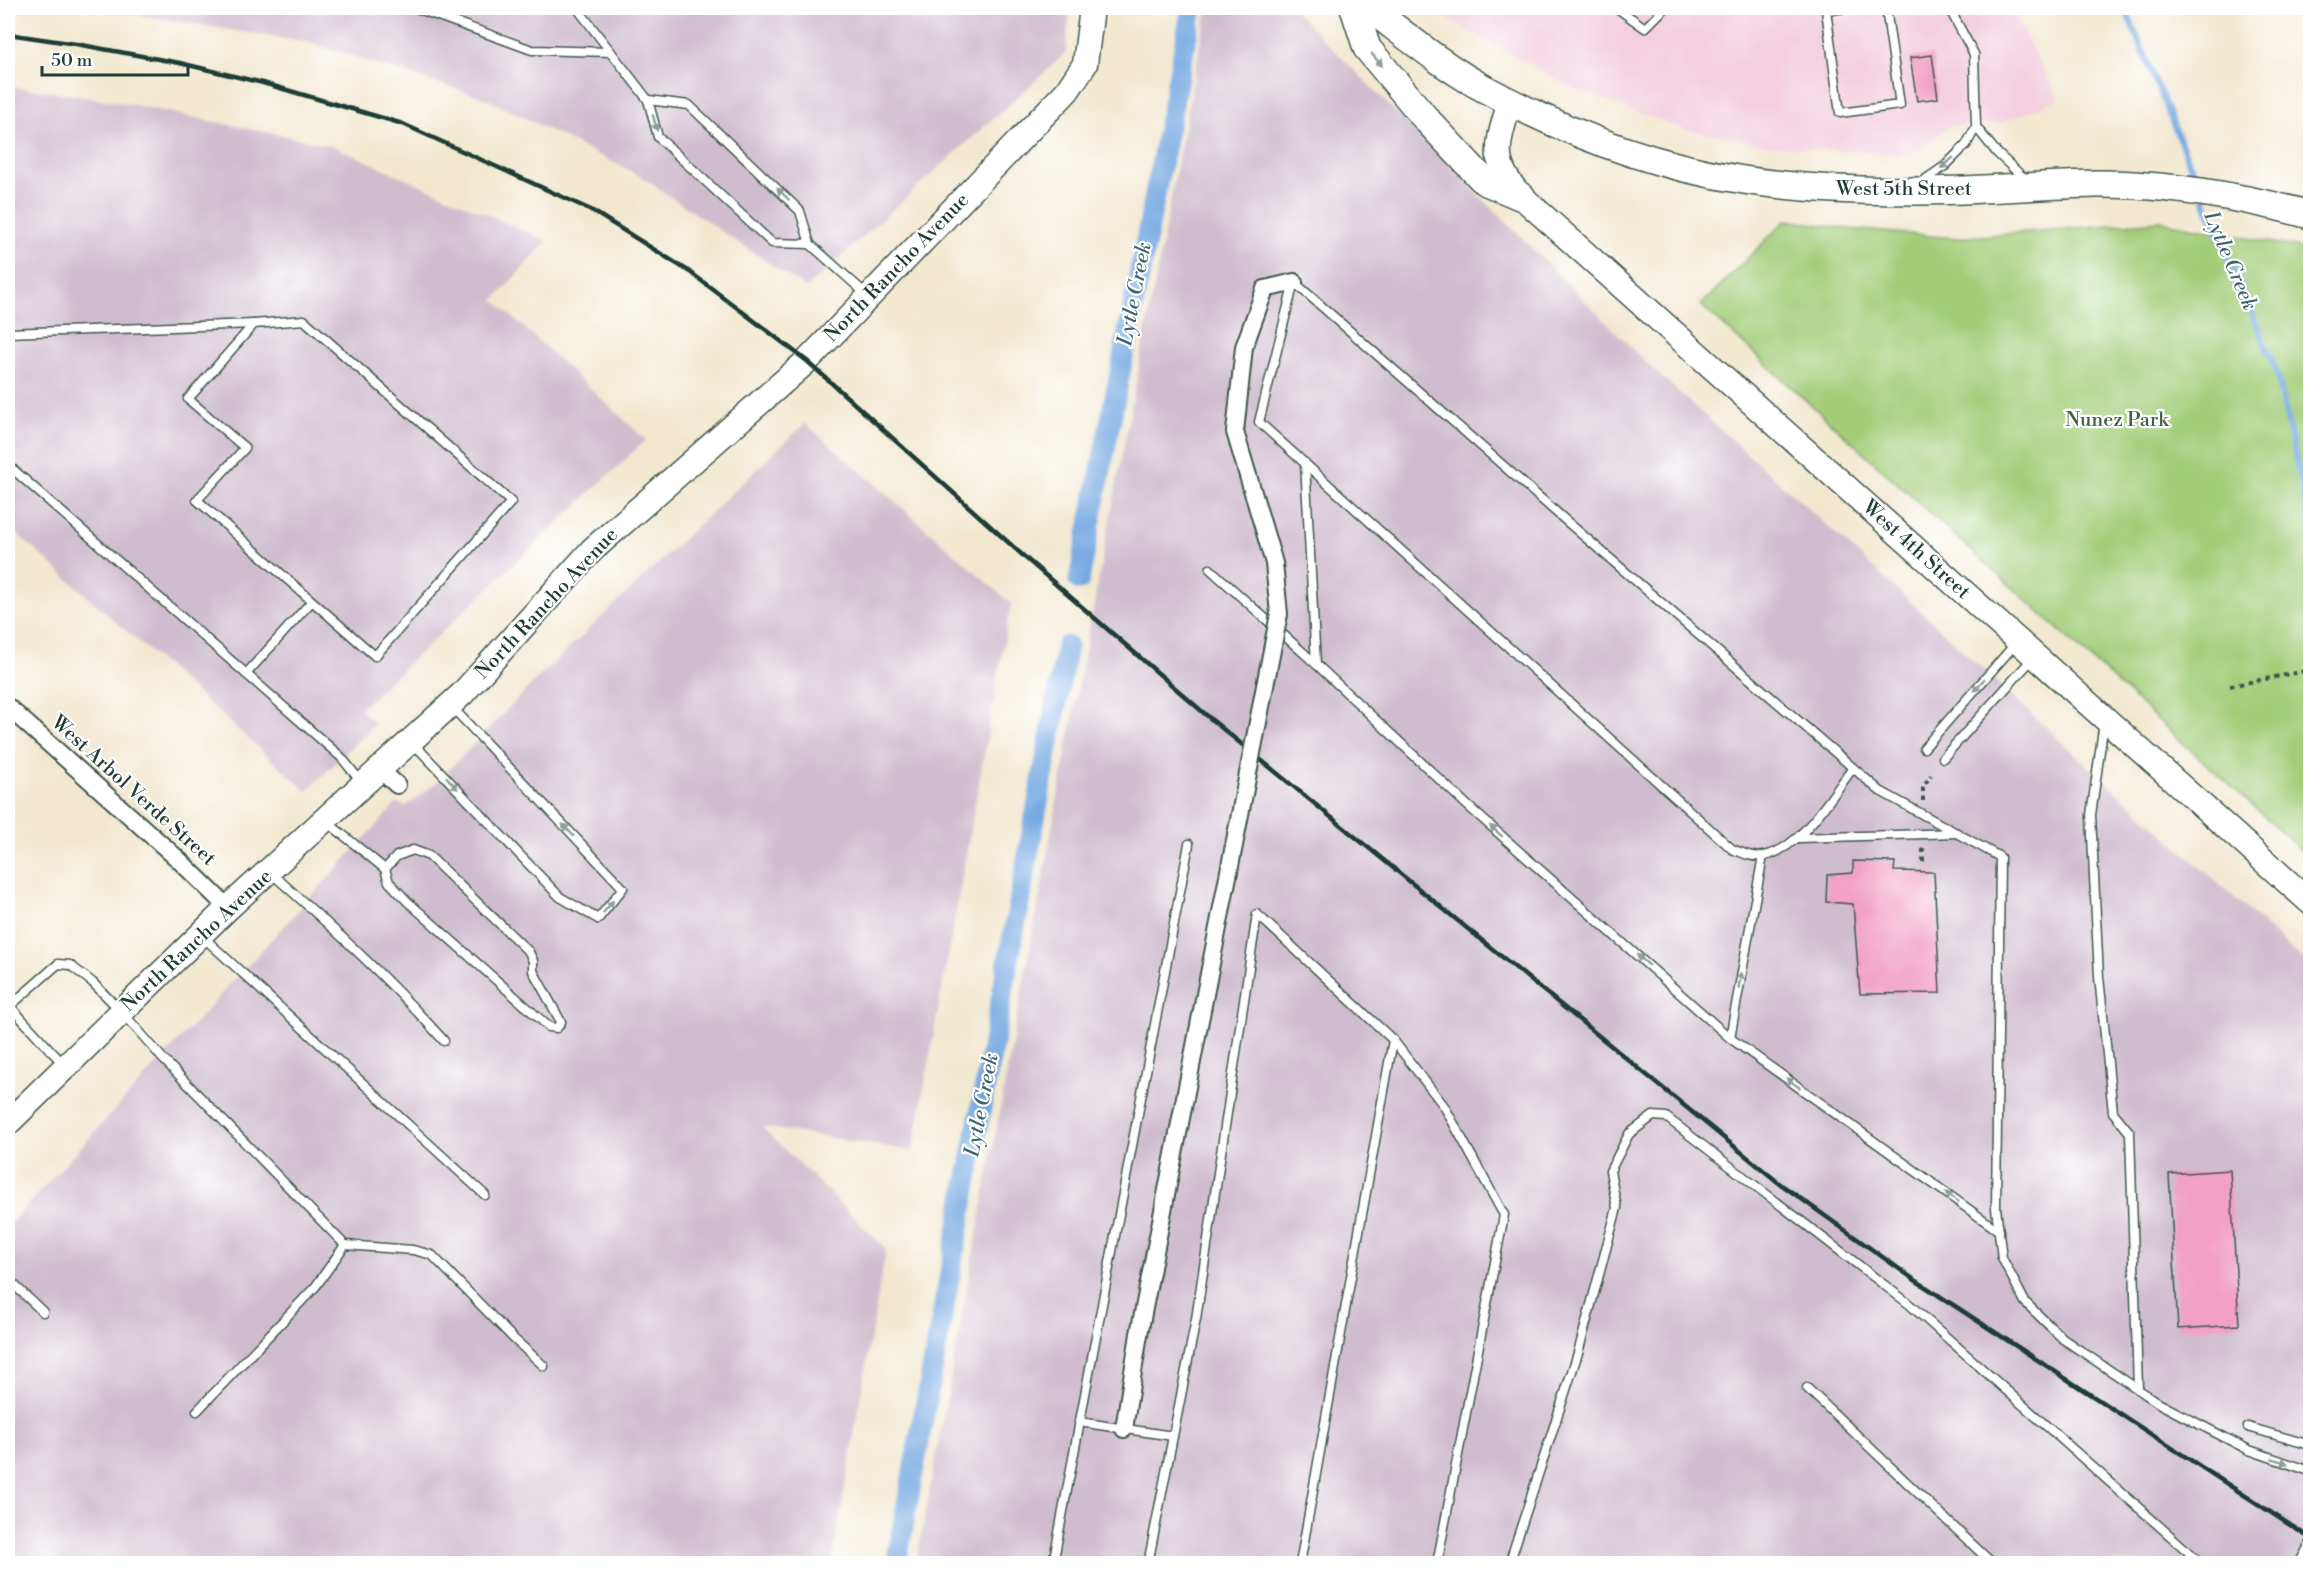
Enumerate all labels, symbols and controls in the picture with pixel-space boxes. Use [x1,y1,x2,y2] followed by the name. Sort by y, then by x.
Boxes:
[42,39,188,77] scale bar
[51,49,93,72] text: 50 m
[1370,52,1383,67] one-way arrow
[650,114,660,132] one-way arrow
[1940,156,1955,169] one-way arrow
[1835,177,1972,202] street label: West 5th Street
[775,187,790,201] one-way arrow
[819,188,975,348] street label: North Rancho Avenue
[2197,207,2262,314] water label: Lytle Creek
[1112,240,1158,349] water label: Lytle Creek
[2065,408,2170,433] park label: Nunez Park
[1856,494,1975,605] street label: West 4th Street
[470,523,624,685] street label: North Rancho Avenue
[1973,677,1986,692] one-way arrow
[45,710,221,872] street label: West Arbol Verde Street
[445,775,459,789] one-way arrow
[562,824,576,838] one-way arrow
[1489,825,1504,838] one-way arrow
[116,864,278,1018] street label: North Rancho Avenue
[601,899,614,915] one-way arrow
[1635,953,1650,967] one-way arrow
[1736,970,1745,989] one-way arrow
[959,1051,1005,1160] water label: Lytle Creek
[1786,1077,1802,1089] one-way arrow
[1944,1191,1960,1203] one-way arrow
[2271,1456,2289,1466] one-way arrow

